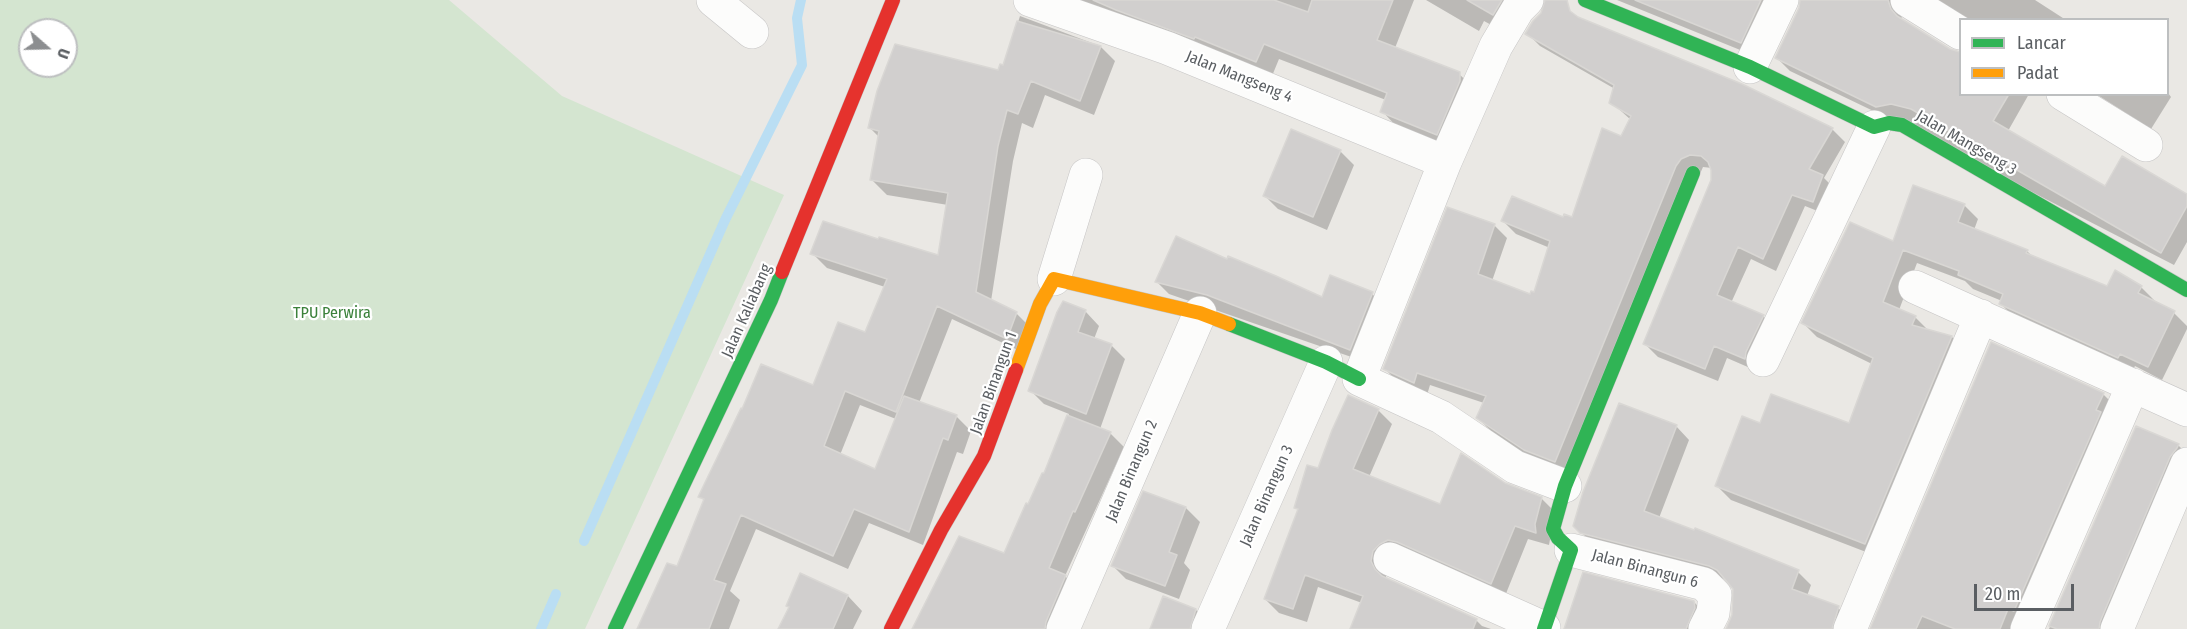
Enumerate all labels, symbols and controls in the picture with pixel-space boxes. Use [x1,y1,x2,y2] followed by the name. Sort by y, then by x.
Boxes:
[18,18,78,78] north arrow
[1959,18,2169,96] legend
[2017,32,2066,54] text: Lancar
[53,46,74,61] text: U
[1183,47,1295,107] street label: Jalan Mangseng 4
[2017,62,2059,84] text: Padat
[1912,106,2020,180] street label: Jalan Mangseng 3
[718,261,776,361] street label: Jalan Kaliabang
[293,304,371,324] park label: TPU Perwira
[967,329,1021,437] street label: Jalan Binangun 1
[1102,417,1162,525] street label: Jalan Binangun 2
[1236,442,1298,550] street label: Jalan Binangun 3
[1590,546,1700,592] street label: Jalan Binangun 6
[1977,572,2078,610] scale bar
[1985,583,2020,605] text: 20 m

